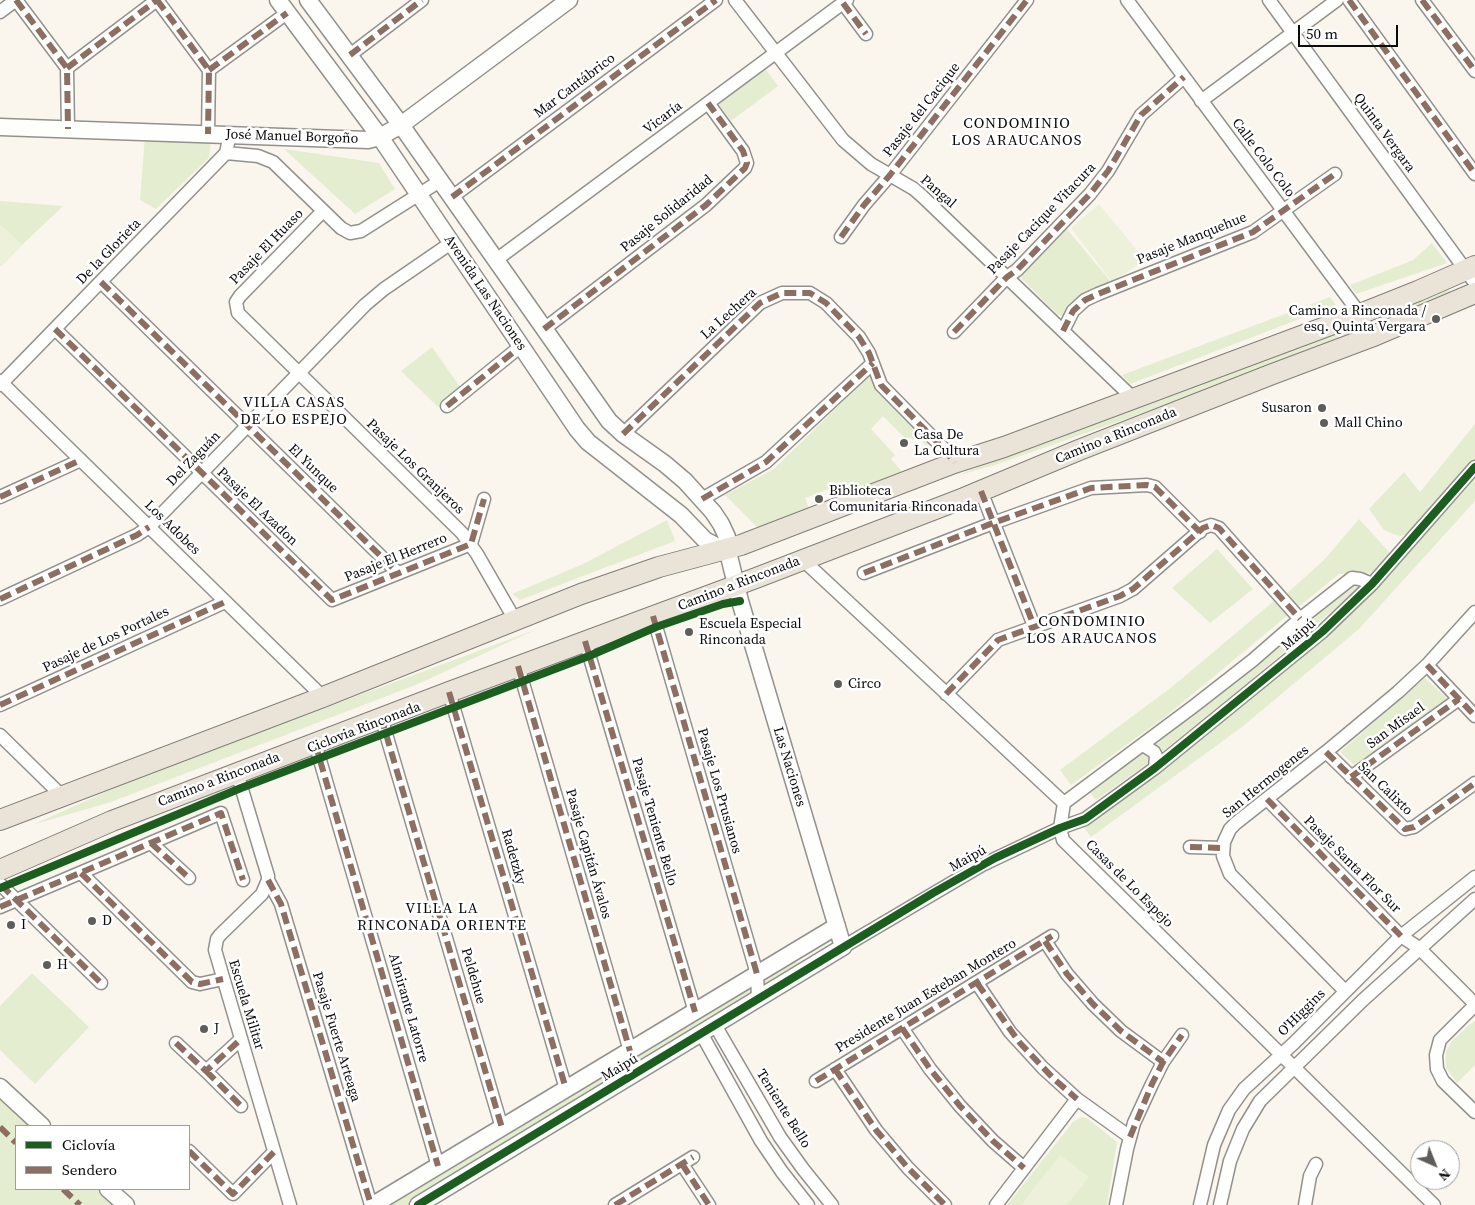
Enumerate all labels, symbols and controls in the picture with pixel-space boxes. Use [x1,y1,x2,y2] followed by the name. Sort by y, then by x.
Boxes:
[1300,15,1400,47] scale bar
[1306,23,1338,44] text: 50 m
[531,50,619,122] street label: Mar Cantábrico
[880,59,964,161] street label: Pasaje del Cacique
[1350,90,1418,176] street label: Quinta Vergara
[640,98,686,138] street label: Vicaría
[950,115,1084,150] district label: CONDOMINIO LOS ARAUCANOS
[1228,115,1298,201] street label: Calle Colo Colo
[225,126,359,148] street label: José Manuel Borgoño
[984,160,1100,278] street label: Pasaje Cacique Vitacura
[618,172,716,256] street label: Pasaje Solidaridad
[917,172,959,212] street label: Pangal
[227,206,307,288] street label: Pasaje El Huaso
[1135,209,1249,269] street label: Pasaje Manquehue
[73,216,145,288] street label: De la Glorieta
[440,232,530,354] street label: Avenida Las Naciones
[698,285,760,343] street label: La Lechera
[1289,303,1426,336] place label: Camino a Rinconada / esq. Quinta Vergara
[1430,313,1442,325] marker: Camino a Rinconada / esq. Quinta Vergara
[239,394,349,429] district label: VILLA CASAS DE LO ESPEJO
[1262,400,1312,416] place label: Susaron
[1316,402,1328,414] marker: Susaron
[1053,404,1179,468] street label: Camino a Rinconada
[1334,415,1403,431] place label: Mall Chino
[363,416,467,518] street label: Pasaje Los Granjeros
[1318,417,1330,429] marker: Mall Chino
[914,427,979,460] place label: Casa De La Cultura
[164,428,224,490] street label: Del Zaguán
[898,437,910,449] marker: Casa De La Cultura
[284,441,342,497] street label: El Yunque
[213,464,301,550] street label: Pasaje El Azadon
[829,483,978,516] place label: Biblioteca Comunitaria Rinconada
[813,493,825,505] marker: Biblioteca Comunitaria Rinconada
[141,497,203,559] street label: Los Adobes
[342,530,450,586] street label: Pasaje El Herrero
[676,553,802,615] street label: Camino a Rinconada
[40,603,172,677] street label: Pasaje de Los Portales
[1025,613,1159,648] district label: CONDOMINIO LOS ARAUCANOS
[699,616,802,648] place label: Escuela Especial Rinconada
[1279,616,1319,654] street label: Maipú
[683,626,695,638] marker: Escuela Especial Rinconada
[848,676,881,692] place label: Circo
[832,678,844,690] marker: Circo
[305,699,423,757] street label: Ciclovia Rinconada
[1364,699,1428,753] street label: San Misael
[769,725,809,809] street label: Las Naciones
[693,726,745,856] street label: Pasaje Los Prusianos
[1220,742,1312,822] street label: San Hermogenes
[156,749,282,811] street label: Camino a Rinconada
[628,756,680,888] street label: Pasaje Teniente Bello
[1354,759,1416,819] street label: San Calixto
[561,787,615,921] street label: Pasaje Capitán Ávalos
[1300,813,1404,917] street label: Pasaje Santa Flor Sur
[497,827,529,887] street label: Radetzky
[1082,837,1176,931] street label: Casas de Lo Espejo
[947,842,989,876] street label: Maipú
[355,900,529,935] district label: VILLA LA RINCONADA ORIENTE
[102,913,112,929] place label: D
[86,915,98,927] marker: D
[21,917,26,933] place label: I
[5,919,17,931] marker: I
[833,935,1019,1057] street label: Presidente Juan Esteban Montero
[457,946,489,1006] street label: Peldehue
[384,951,432,1065] street label: Almirante Latorre
[57,957,68,973] place label: H
[224,958,268,1052] street label: Escuela Militar
[41,959,53,971] marker: H
[308,970,364,1104] street label: Pasaje Fuerte Arteaga
[1275,986,1329,1040] street label: O'Higgins
[214,1021,219,1037] place label: J
[198,1023,210,1035] marker: J
[599,1051,641,1085] street label: Maipú
[752,1067,814,1151] street label: Teniente Bello
[15,1125,190,1190] legend
[62,1134,115,1155] text: Ciclovía
[1410,1140,1460,1190] north arrow
[62,1159,117,1180] text: Sendero
[1434,1164,1455,1186] text: N

